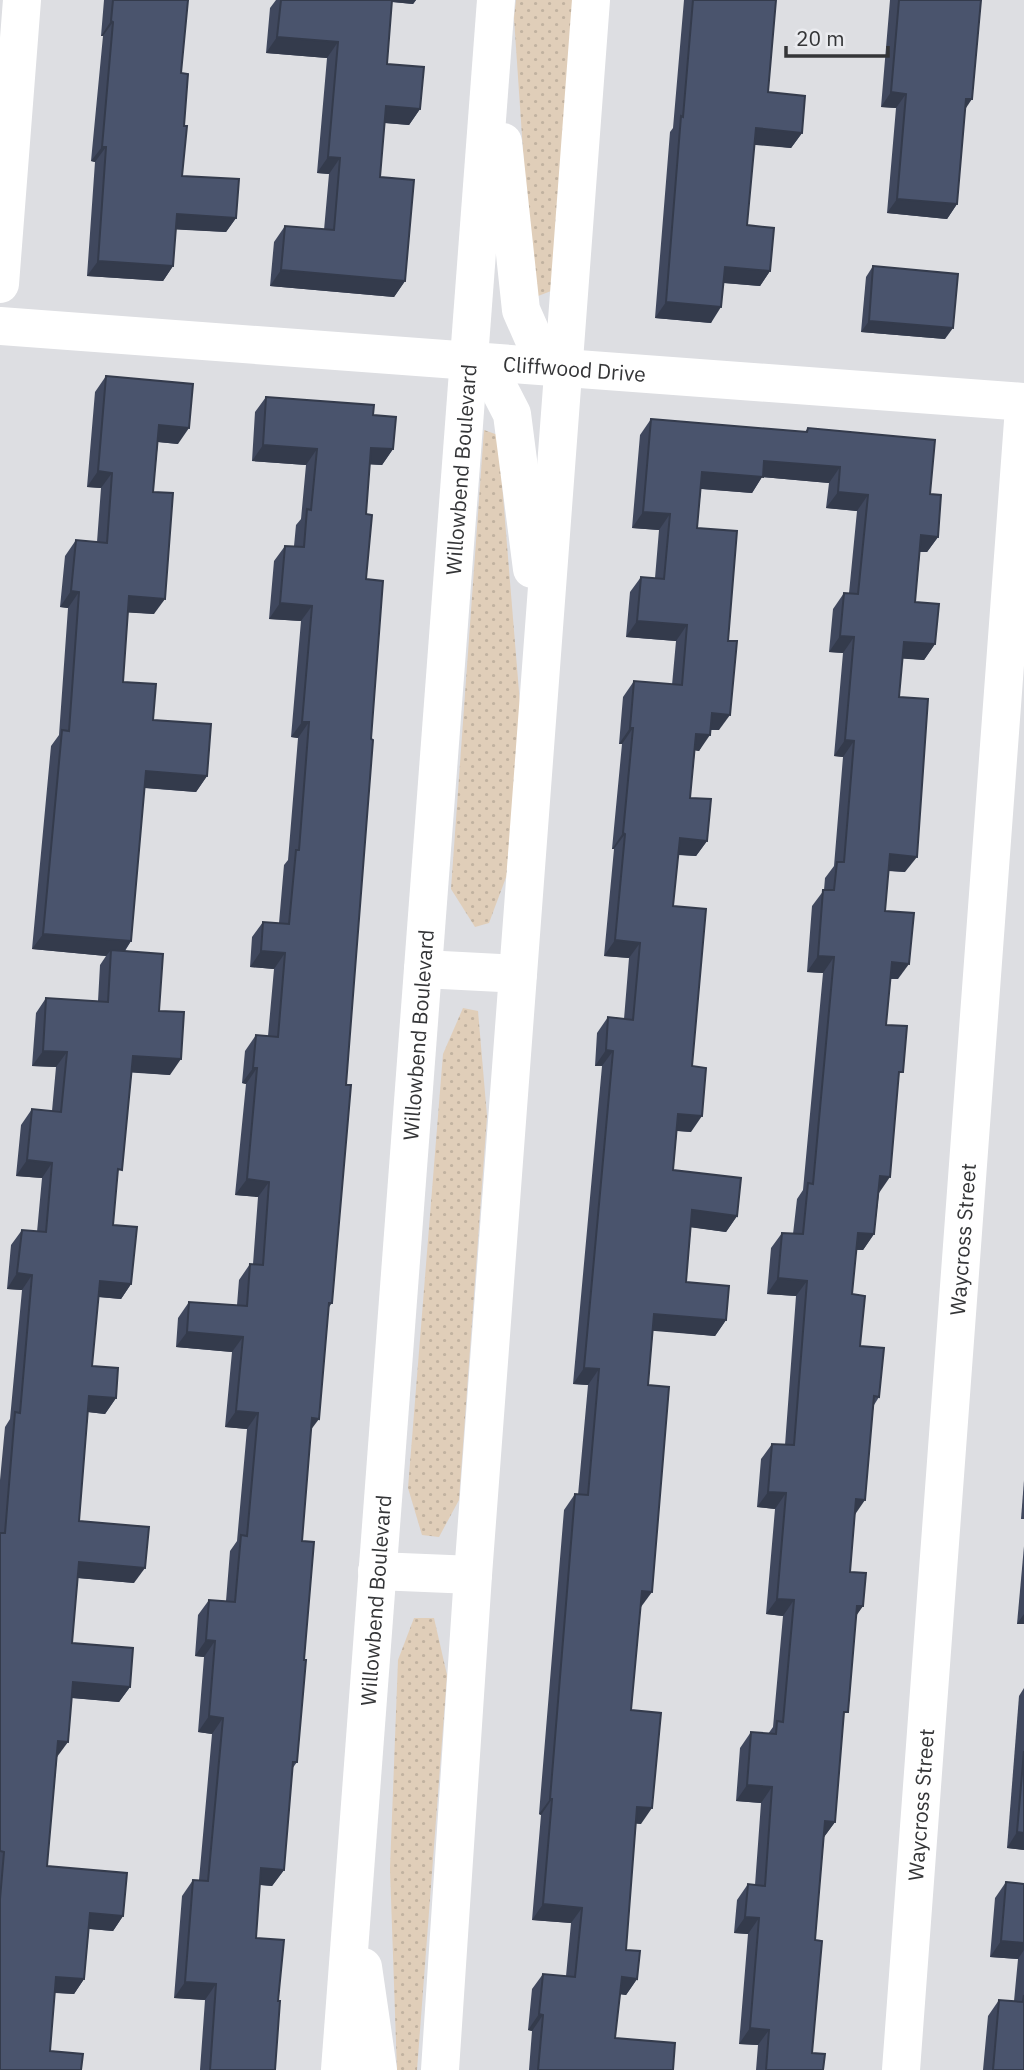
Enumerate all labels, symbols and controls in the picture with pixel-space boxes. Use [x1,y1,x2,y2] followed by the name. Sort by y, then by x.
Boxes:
[786,14,888,58] scale bar
[796,24,845,52] text: 20 m
[502,349,647,388] street label: Cliffwood Drive
[439,363,483,576] street label: Willowbend Boulevard
[396,928,440,1141] street label: Willowbend Boulevard
[943,1162,982,1317] street label: Waycross Street
[353,1494,397,1707] street label: Willowbend Boulevard
[901,1727,940,1882] street label: Waycross Street

